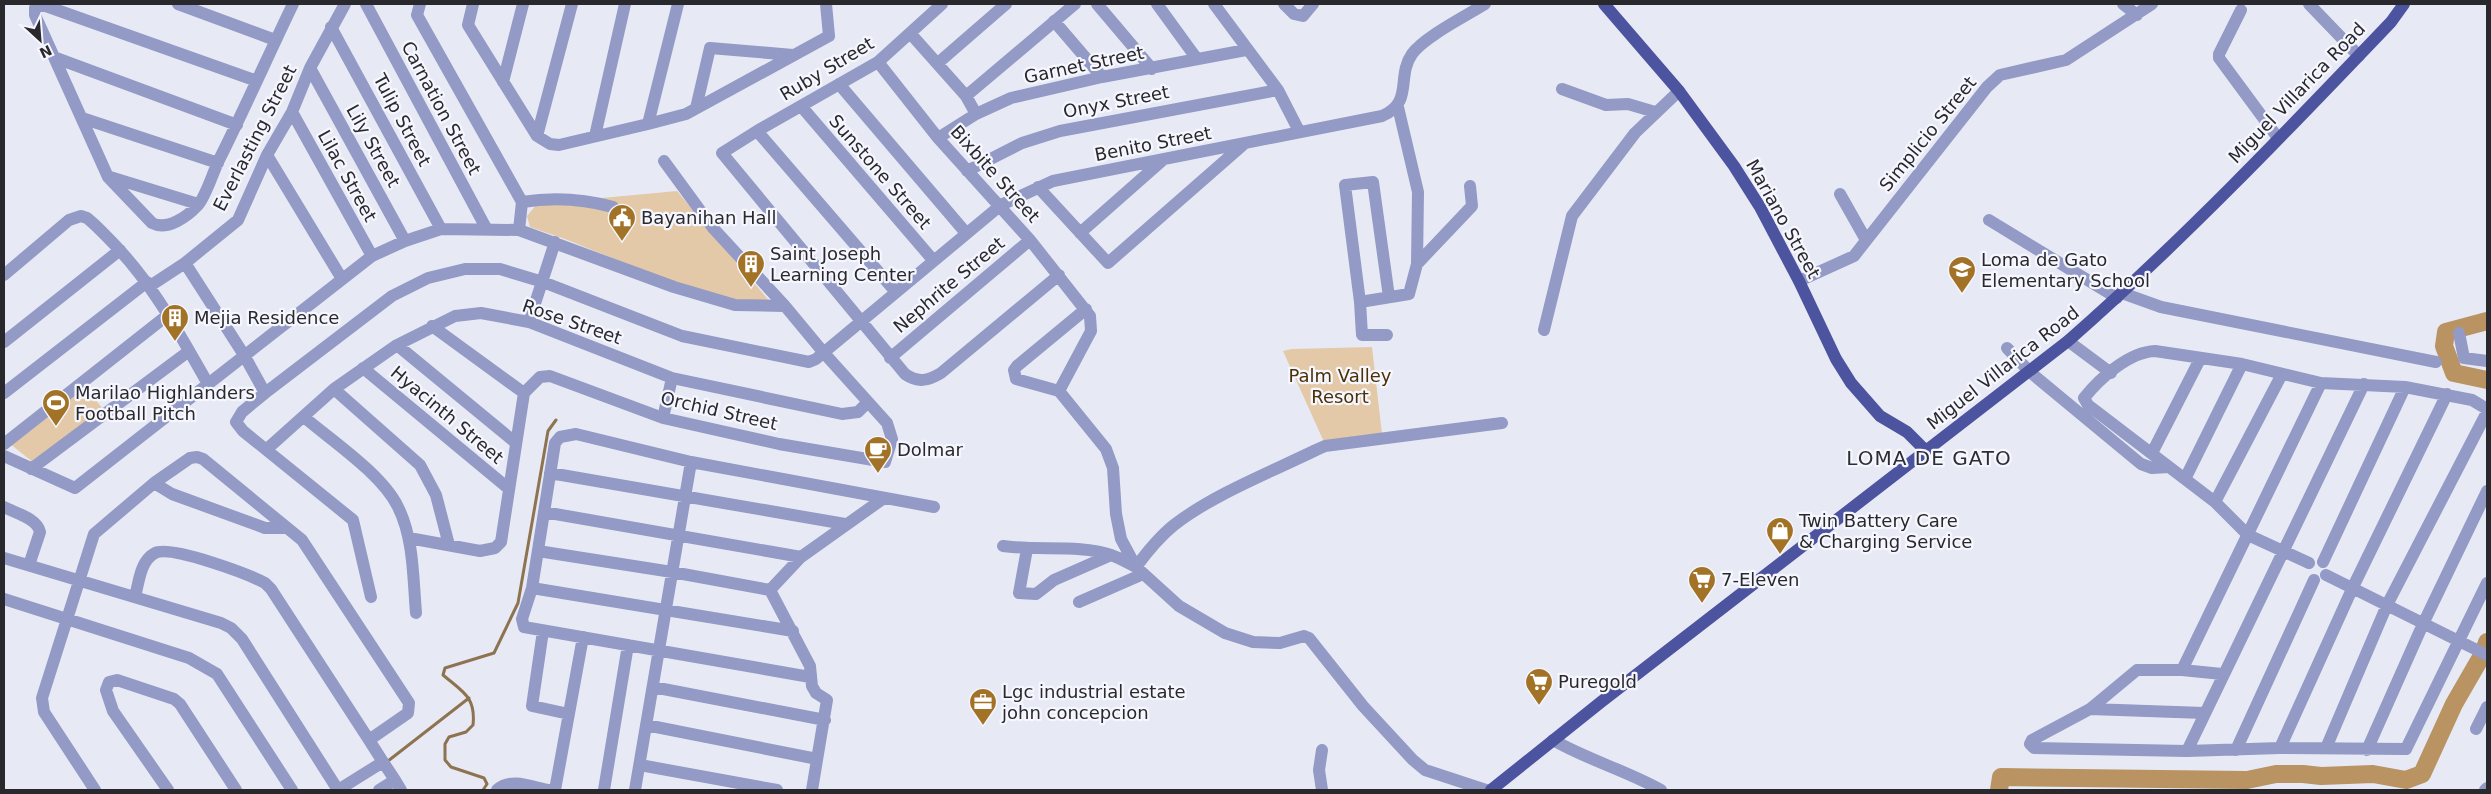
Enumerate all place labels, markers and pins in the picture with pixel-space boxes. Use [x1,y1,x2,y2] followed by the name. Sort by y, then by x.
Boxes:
[607,203,637,242] public building icon: Bayanihan Hall
[641,207,777,228] place label: Bayanihan Hall
[770,243,915,285] place label: Saint Joseph Learning Center
[736,249,766,288] building icon: Saint Joseph Learning Center
[1981,249,2150,291] place label: Loma de Gato Elementary School
[1947,255,1977,294] school or university icon: Loma de Gato Elementary School
[160,303,190,342] building icon: Mejia Residence
[194,307,339,328] place label: Mejia Residence
[75,382,255,424] place label: Marilao Highlanders Football Pitch
[41,388,71,427] sports icon: Marilao Highlanders Football Pitch
[863,435,893,474] cafe icon: Dolmar
[897,439,963,460] place label: Dolmar
[1798,510,1972,552] place label: Twin Battery Care & Charging Service
[1765,516,1795,555] shop icon: Twin Battery Care & Charging Service
[1687,565,1717,604] supermarket icon: 7-Eleven
[1721,569,1800,590] place label: 7-Eleven
[1524,667,1554,706] supermarket icon: Puregold
[1558,671,1637,692] place label: Puregold
[1001,681,1186,723] place label: Lgc industrial estate john concepcion
[968,687,998,726] office icon: Lgc industrial estate john concepcion

